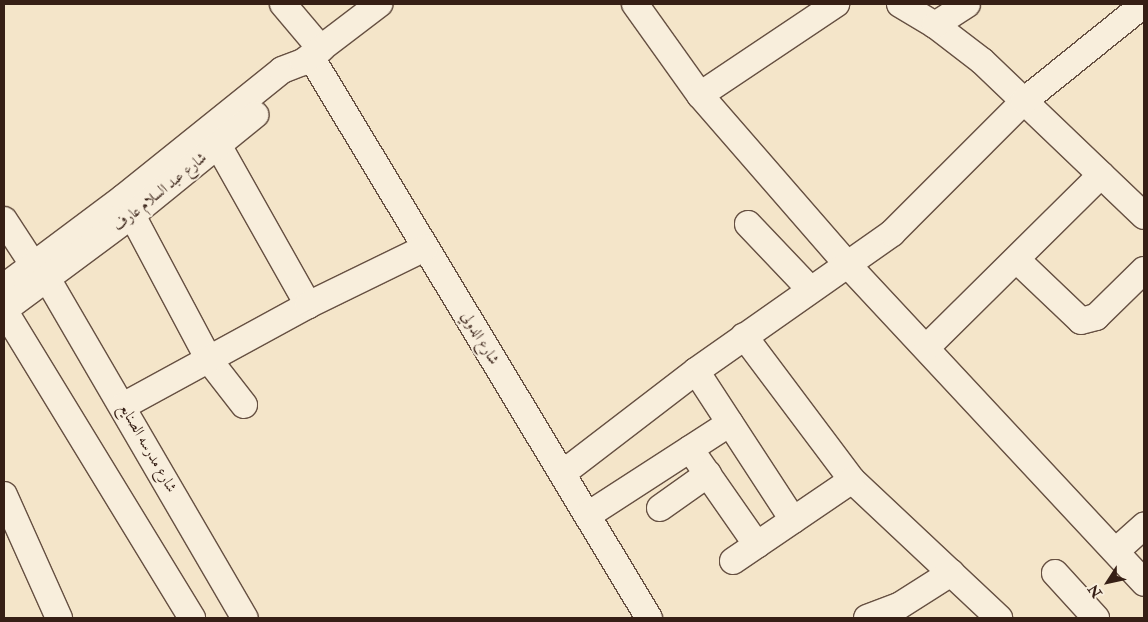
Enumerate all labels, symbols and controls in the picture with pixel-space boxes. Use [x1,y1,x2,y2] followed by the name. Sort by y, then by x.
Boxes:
[110,149,210,235] street label: شارع عبد السلام عارف
[457,308,503,368] street label: شارع الدولي
[115,400,181,496] street label: شارع مدرسه الصنايع
[1083,557,1133,607] north arrow
[1085,581,1106,601] text: N

